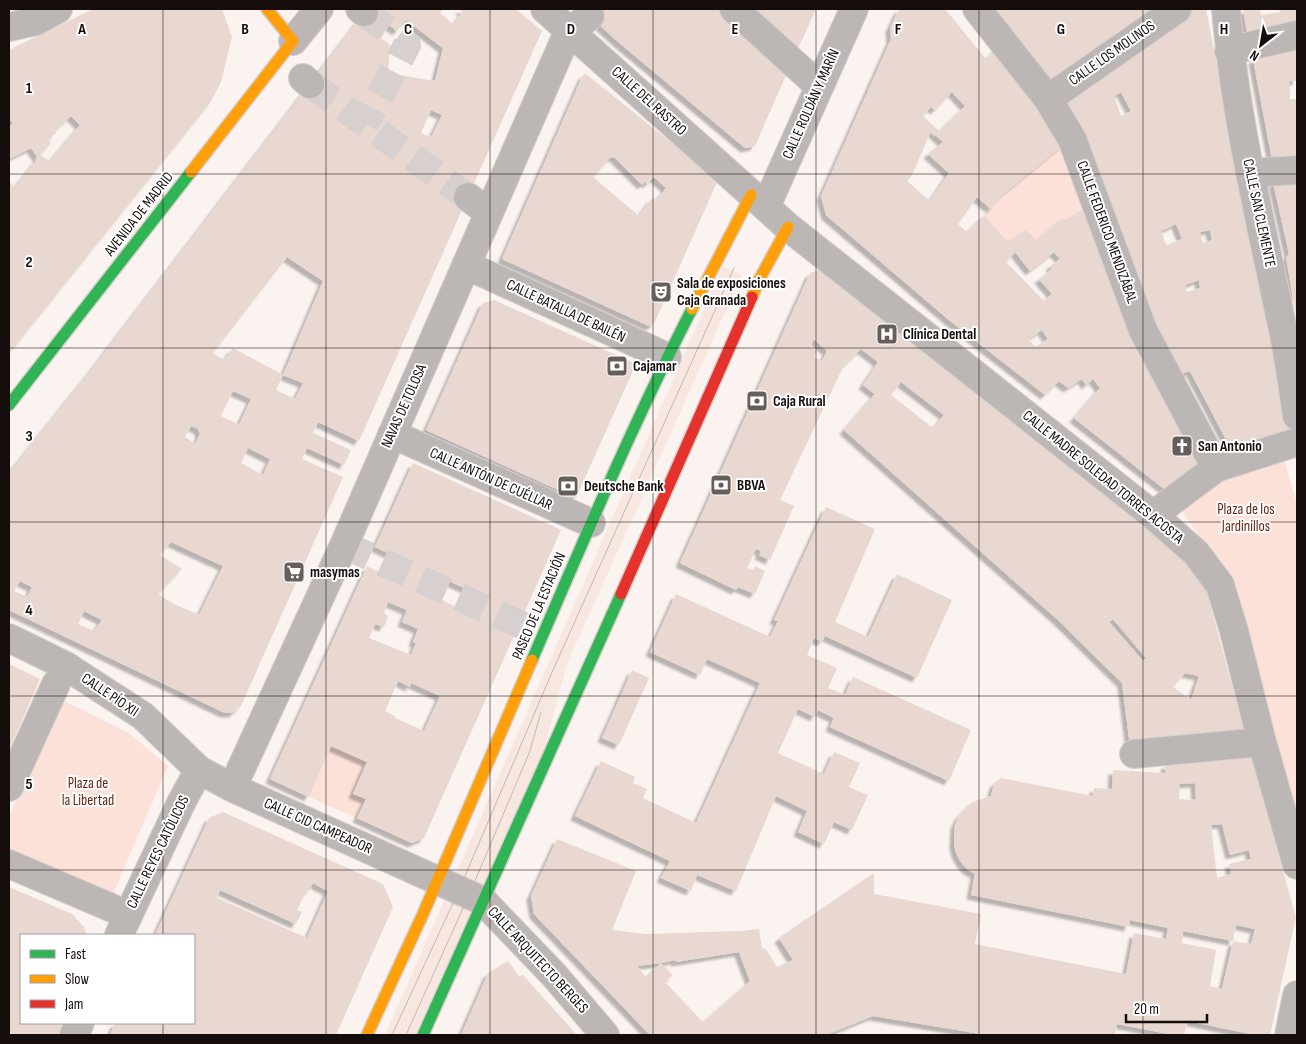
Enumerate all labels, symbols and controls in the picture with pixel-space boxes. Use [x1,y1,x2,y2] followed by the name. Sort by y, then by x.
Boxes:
[1065,16,1159,90] street label: CALLE LOS MOLINOS
[77,20,86,39] text: A
[241,20,249,39] text: B
[404,20,412,39] text: C
[567,20,575,39] text: D
[732,20,739,39] text: E
[895,20,902,39] text: F
[1057,20,1065,39] text: G
[1220,20,1228,39] text: H
[1236,20,1286,70] north arrow
[778,46,844,162] street label: CALLE ROLDÁN Y MARÍN
[1247,47,1262,65] text: N
[607,62,691,140] street label: CALLE DEL RASTRO
[26,79,33,98] text: 1
[1238,157,1280,269] street label: CALLE SAN CLEMENTE
[1072,158,1142,306] street label: CALLE FEDERICO MENDIZÁBAL
[100,168,178,261] street label: AVENIDA DE MADRID
[25,253,33,272] text: 2
[677,274,786,310] place label: Sala de exposiciones Caja Granada
[503,275,629,347] street label: CALLE BATALLA DE BAILÉN
[649,280,673,304] theatre icon: Sala de exposiciones Caja Granada
[875,322,899,346] hospital icon: Clínica Dental
[903,325,976,344] place label: Clínica Dental
[605,354,629,378] bank icon: Cajamar
[633,357,677,376] place label: Cajamar
[377,361,431,451] street label: NAVAS DE TOLOSA
[745,389,769,413] bank icon: Caja Rural
[773,392,826,411] place label: Caja Rural
[1019,406,1188,548] street label: CALLE MADRE SOLEDAD TORRES ACOSTA
[25,427,33,446] text: 3
[1170,434,1194,458] church icon: San Antonio
[1198,437,1262,456] place label: San Antonio
[427,443,555,515] street label: CALLE ANTÓN DE CUÉLLAR
[709,473,733,497] bank icon: BBVA
[556,474,580,498] bank icon: Deutsche Bank
[737,476,766,495] place label: BBVA
[584,477,664,496] place label: Deutsche Bank
[1217,500,1275,536] park label: Plaza de los Jardinillos
[508,550,570,662] street label: PASEO DE LA ESTACIÓN
[282,560,306,584] supermarket icon: masymas
[310,563,360,582] place label: masymas
[25,601,33,620] text: 4
[78,669,142,721] street label: CALLE PÍO XII
[62,774,114,810] park label: Plaza de la Libertad
[25,775,33,794] text: 5
[122,792,194,912] street label: CALLE REYES CATÓLICOS
[261,794,375,858] street label: CALLE CID CAMPEADOR
[484,903,592,1017] street label: CALLE ARQUITECTO BERGES
[20,934,195,1024] legend
[65,945,87,964] text: Fast
[65,970,89,989] text: Slow
[1126,992,1207,1024] scale bar
[64,995,83,1014] text: Jam
[1134,1000,1159,1019] text: 20 m

